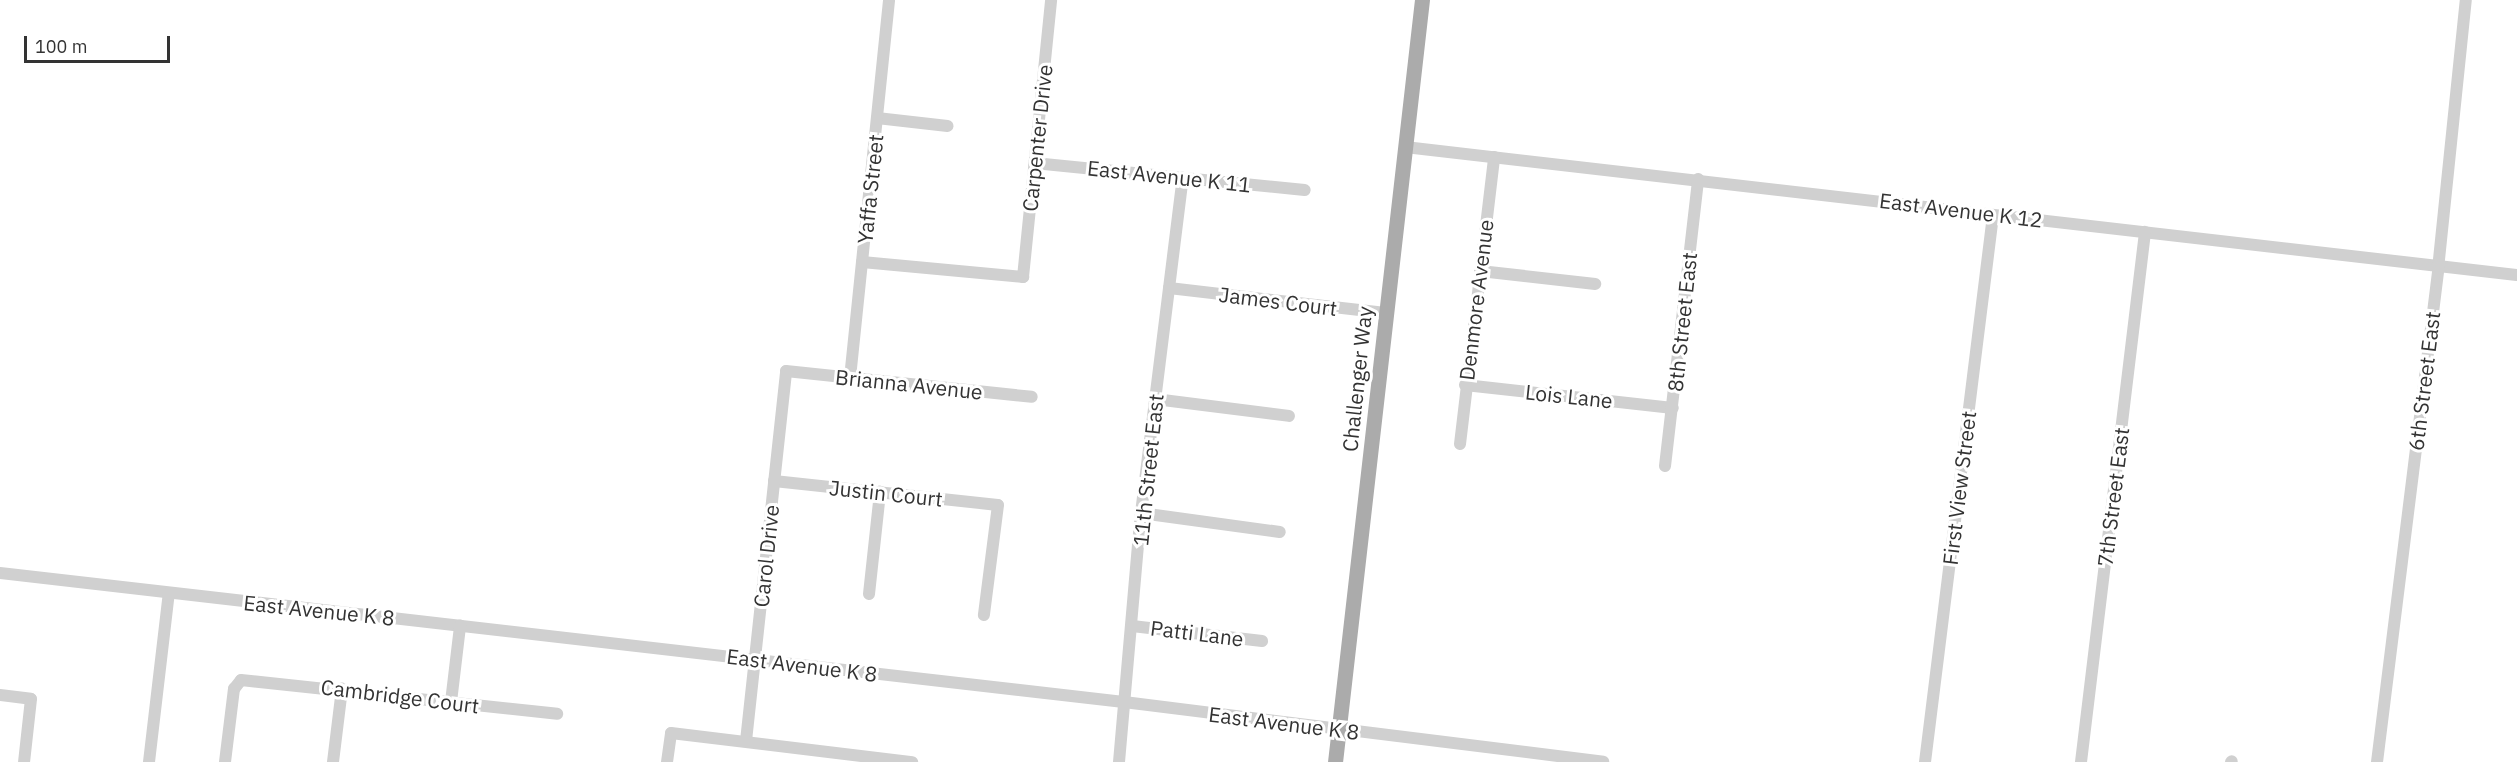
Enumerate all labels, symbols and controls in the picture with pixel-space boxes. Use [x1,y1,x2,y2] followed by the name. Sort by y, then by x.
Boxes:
[27,24,172,62] scale bar
[35,35,87,58] text: 100 m
[1017,63,1057,213] street label: Carpenter Drive
[852,133,888,245] street label: Yaffa Street
[1086,155,1252,197] street label: East Avenue K 11
[1878,187,2044,233] street label: East Avenue K 12
[1454,218,1498,382] street label: Denmore Avenue
[1662,251,1702,393] street label: 8th Street East
[1217,281,1339,321] street label: James Court
[1337,305,1377,453] street label: Challenger Way
[2403,310,2445,452] street label: 6th Street East
[834,364,984,404] street label: Brianna Avenue
[1524,379,1614,413] street label: Lois Lane
[1127,393,1169,547] street label: 11th Street East
[1937,409,1981,567] street label: First View Street
[2092,426,2134,568] street label: 7th Street East
[828,475,944,511] street label: Justin Court
[748,503,784,609] street label: Carol Drive
[242,590,396,630] street label: East Avenue K 8
[1149,615,1245,651] street label: Patti Lane
[725,643,879,687] street label: East Avenue K 8
[319,674,481,718] street label: Cambridge Court
[1207,701,1361,745] street label: East Avenue K 8

